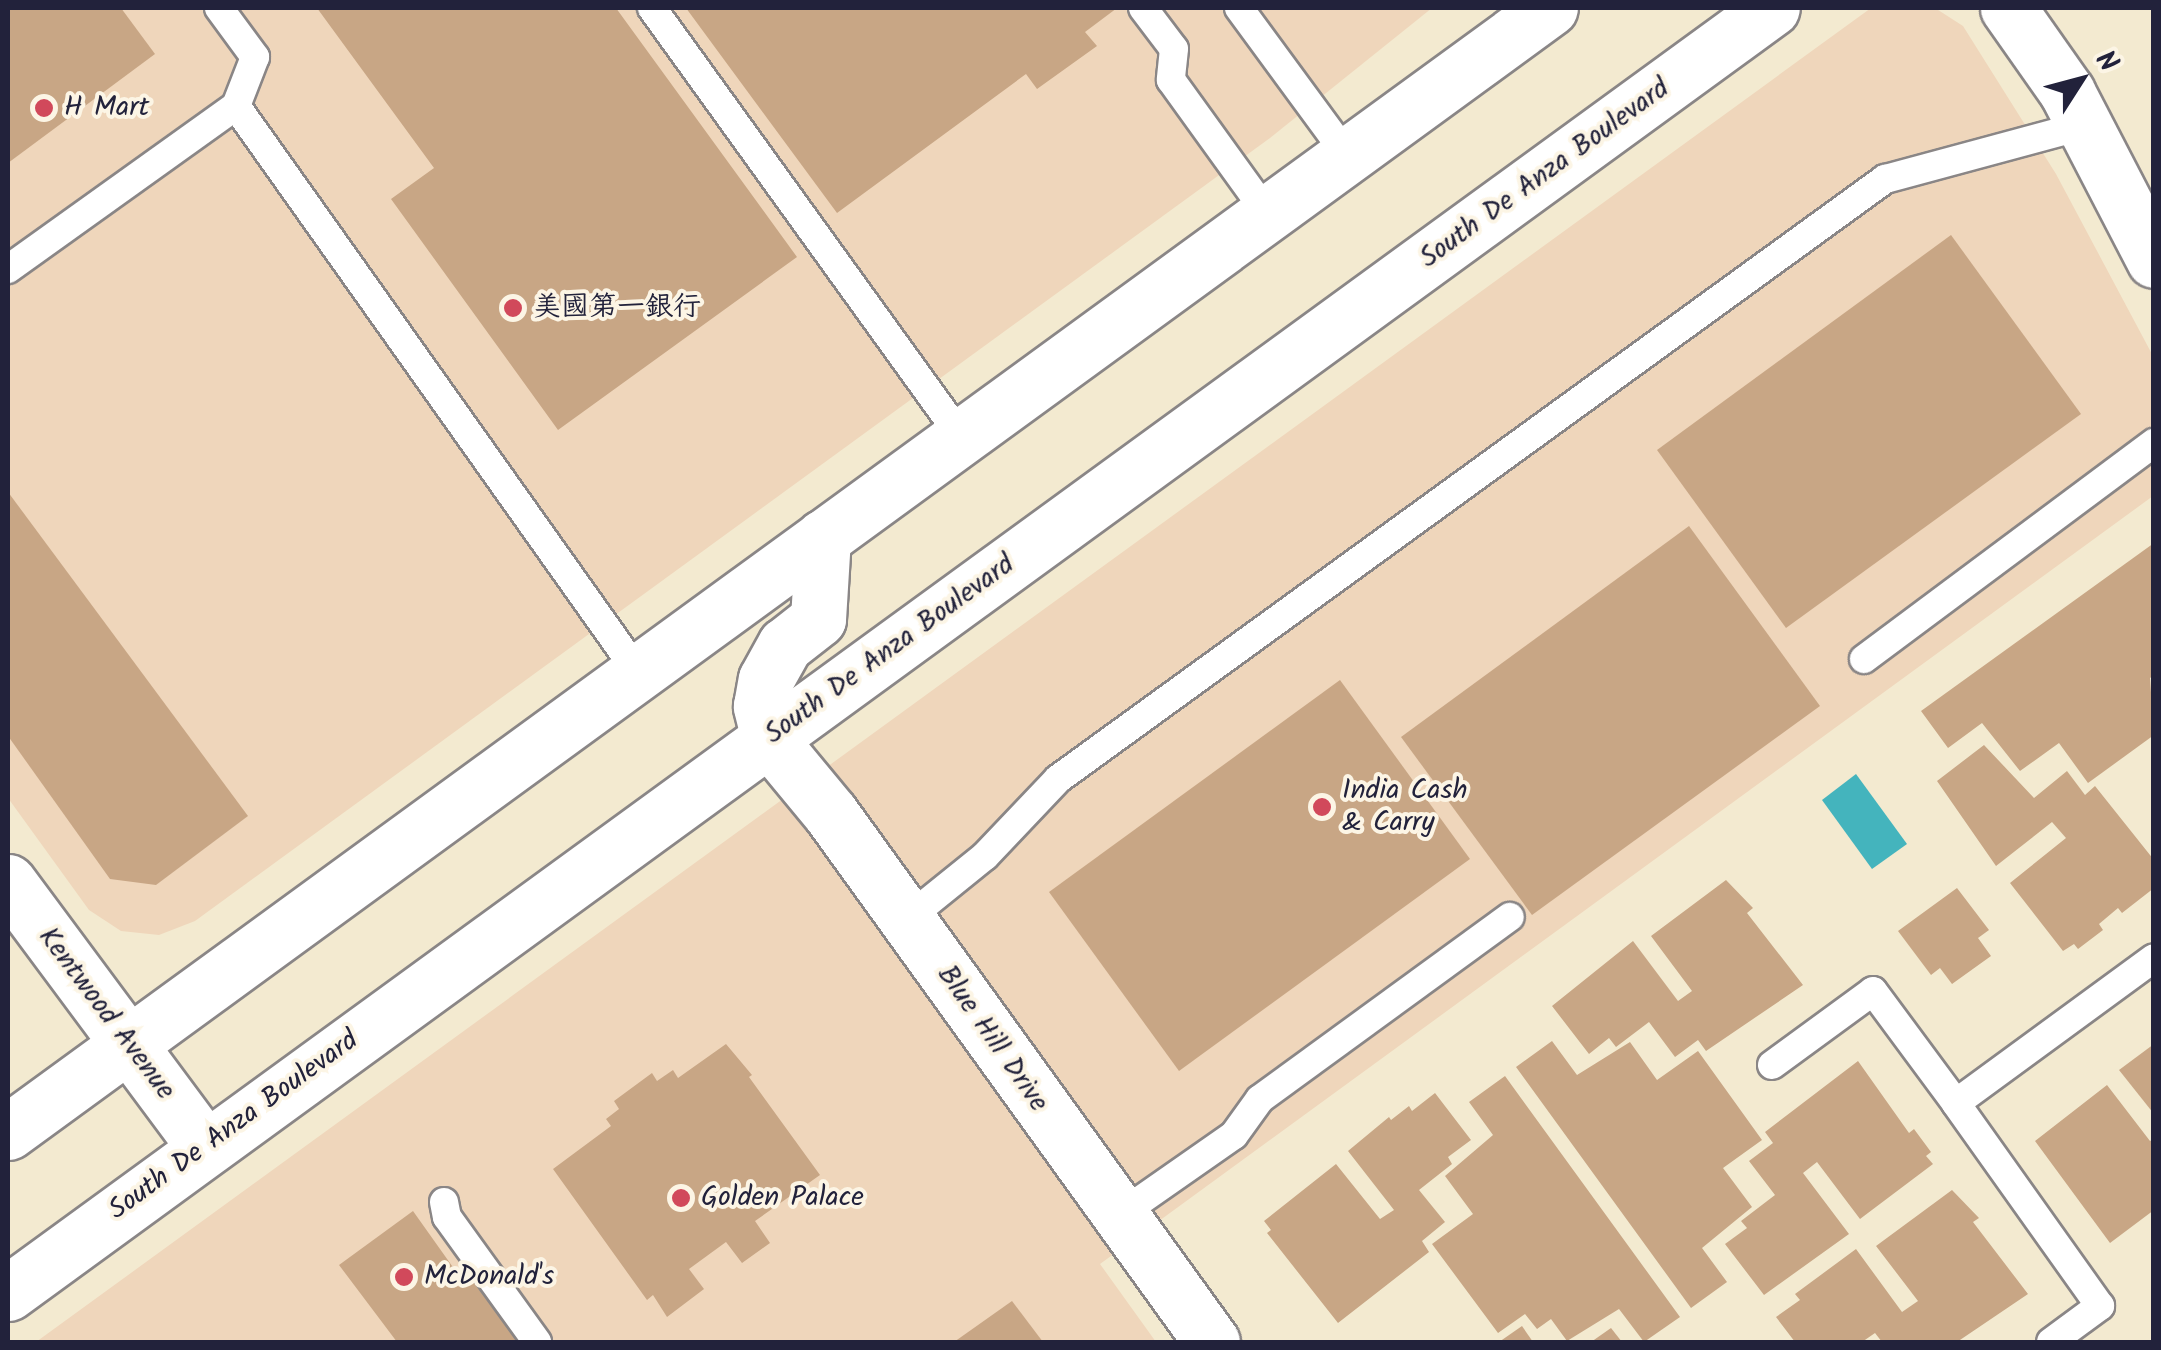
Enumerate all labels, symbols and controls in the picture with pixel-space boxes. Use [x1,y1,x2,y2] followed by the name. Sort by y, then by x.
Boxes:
[2031,30,2131,130] north arrow
[2082,42,2129,82] text: N
[1414,72,1676,276] street label: South De Anza Boulevard
[64,91,149,125] place label: H Mart
[33,97,55,119] marker: H Mart
[533,291,701,325] place label: 美國第一銀行
[502,297,524,319] marker: 美國第一銀行
[759,548,1021,752] street label: South De Anza Boulevard
[1342,774,1467,840] place label: India Cash & Carry
[1311,796,1333,818] marker: India Cash & Carry
[30,921,182,1107] street label: Kentwood Avenue
[929,959,1055,1119] street label: Blue Hill Drive
[103,1024,365,1228] street label: South De Anza Boulevard
[701,1181,864,1215] place label: Golden Palace
[670,1187,692,1209] marker: Golden Palace
[424,1260,554,1294] place label: McDonald's
[393,1266,415,1288] marker: McDonald's

